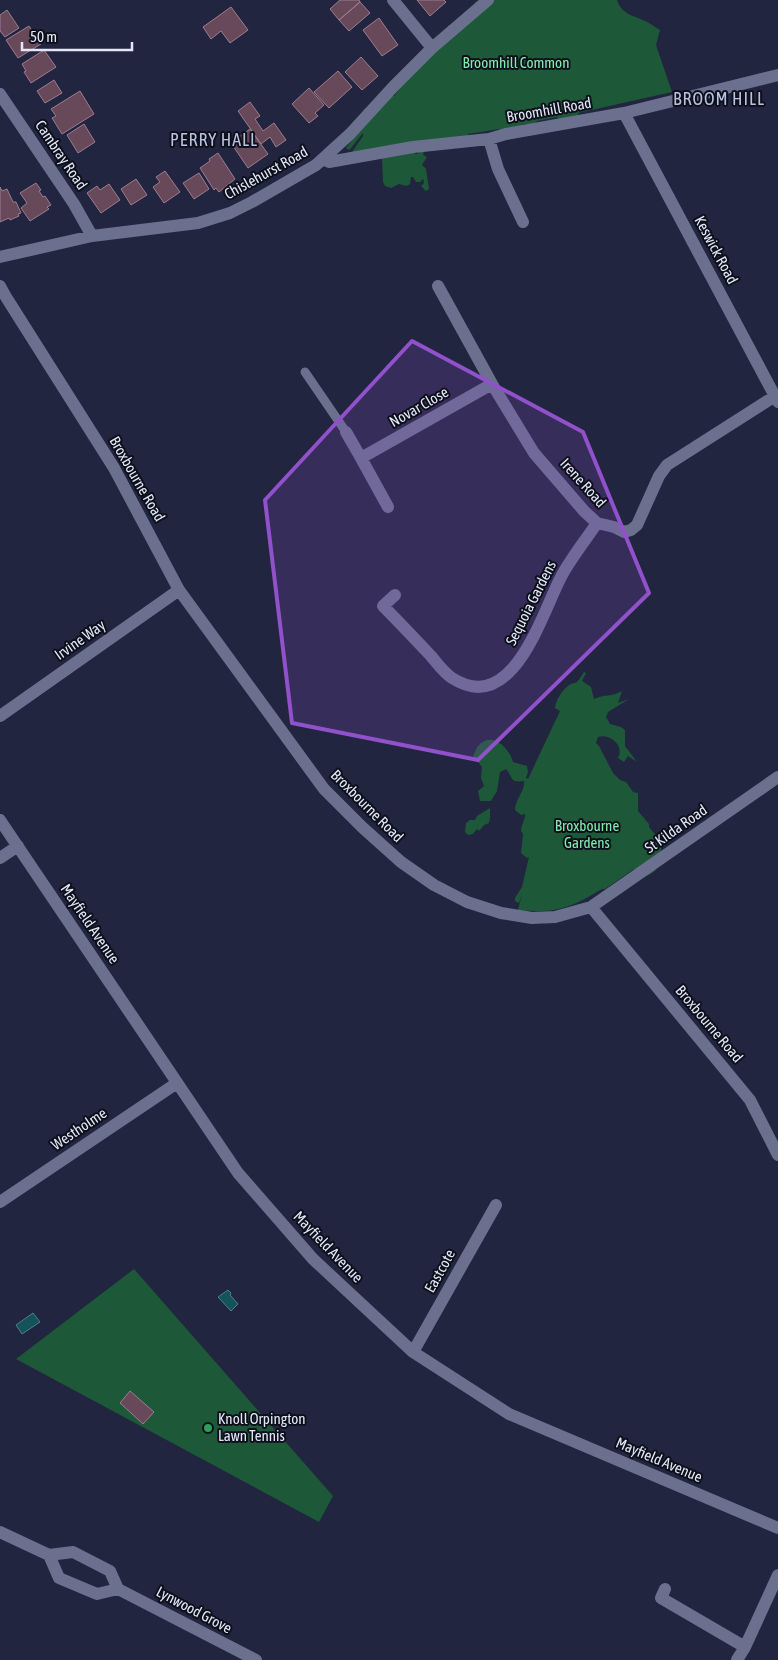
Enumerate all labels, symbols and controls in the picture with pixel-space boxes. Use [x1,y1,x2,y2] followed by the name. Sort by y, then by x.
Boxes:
[22,20,132,52] scale bar
[30,28,57,45] text: 50 m
[463,54,569,71] park label: Broomhill Common
[673,88,765,109] district label: BROOM HILL
[505,94,593,125] street label: Broomhill Road
[32,117,91,192] street label: Cambray Road
[170,129,258,150] district label: PERRY HALL
[221,143,310,202] street label: Chislehurst Road
[691,213,741,287] street label: Keswick Road
[386,383,451,430] street label: Novar Close
[106,433,169,524] street label: Broxbourne Road
[557,455,610,511] street label: Irene Road
[502,558,559,648] street label: Sequoia Gardens
[51,616,108,663] street label: Irvine Way
[328,766,407,845] street label: Broxbourne Road
[641,801,710,856] street label: St Kilda Road
[555,817,619,851] park label: Broxbourne Gardens
[58,881,123,967] street label: Mayfield Avenue
[672,982,746,1066] street label: Broxbourne Road
[48,1104,110,1153] street label: Westholme
[290,1208,367,1286] street label: Mayfield Avenue
[421,1246,458,1295] street label: Eastcote
[218,1410,306,1444] place label: Knoll Orpington Lawn Tennis
[202,1422,214,1434] marker: Knoll Orpington Lawn Tennis
[613,1434,705,1485] street label: Mayfield Avenue
[154,1583,235,1637] street label: Lynwood Grove

